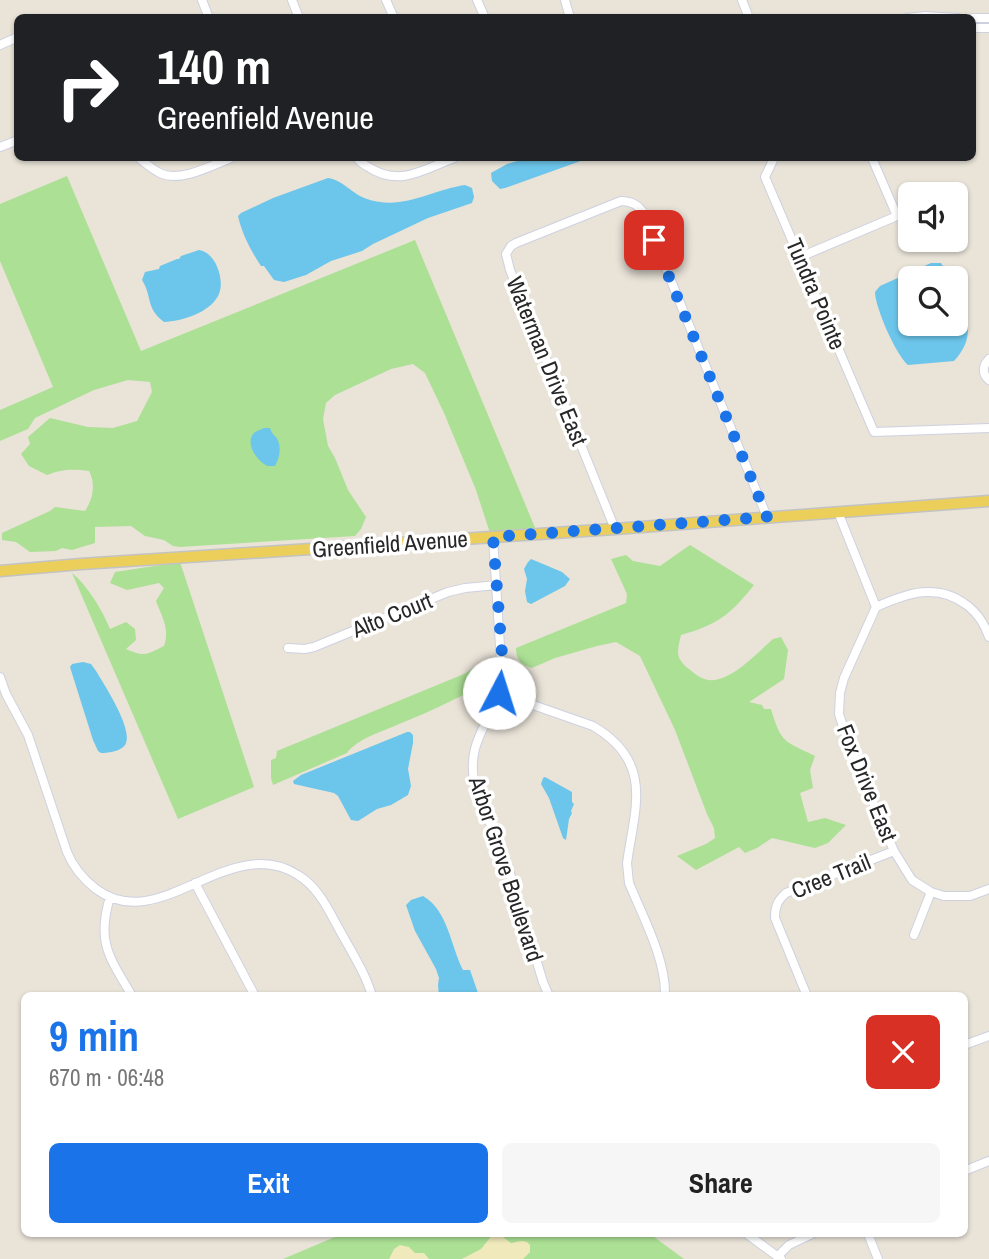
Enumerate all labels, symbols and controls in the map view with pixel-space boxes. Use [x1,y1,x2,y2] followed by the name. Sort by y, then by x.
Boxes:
[157,33,271,99] text: 140 m
[42,42,133,133] icon: right
[157,96,374,139] text: Greenfield Avenue
[898,182,968,336] map controls
[898,182,968,252] button: sound
[624,210,684,270] pin
[635,221,673,259] icon: arrive
[779,233,854,354] street label: Tundra Pointe
[898,266,968,336] button: search
[499,272,595,450] street label: Waterman Drive East
[311,523,469,564] street label: Greenfield Avenue
[346,584,436,645] street label: Alto Court
[462,656,536,730] position arrow
[830,720,905,846] street label: Fox Drive East
[462,771,551,965] street label: Arbor Grove Boulevard
[787,846,875,905] street label: Cree Trail
[49,1008,139,1064] text: 9 min
[866,1015,940,1089] button: close
[49,1062,164,1093] text: 670 m · 06:48
[49,1143,488,1223] button: Exit
[502,1143,940,1223] button: Share

